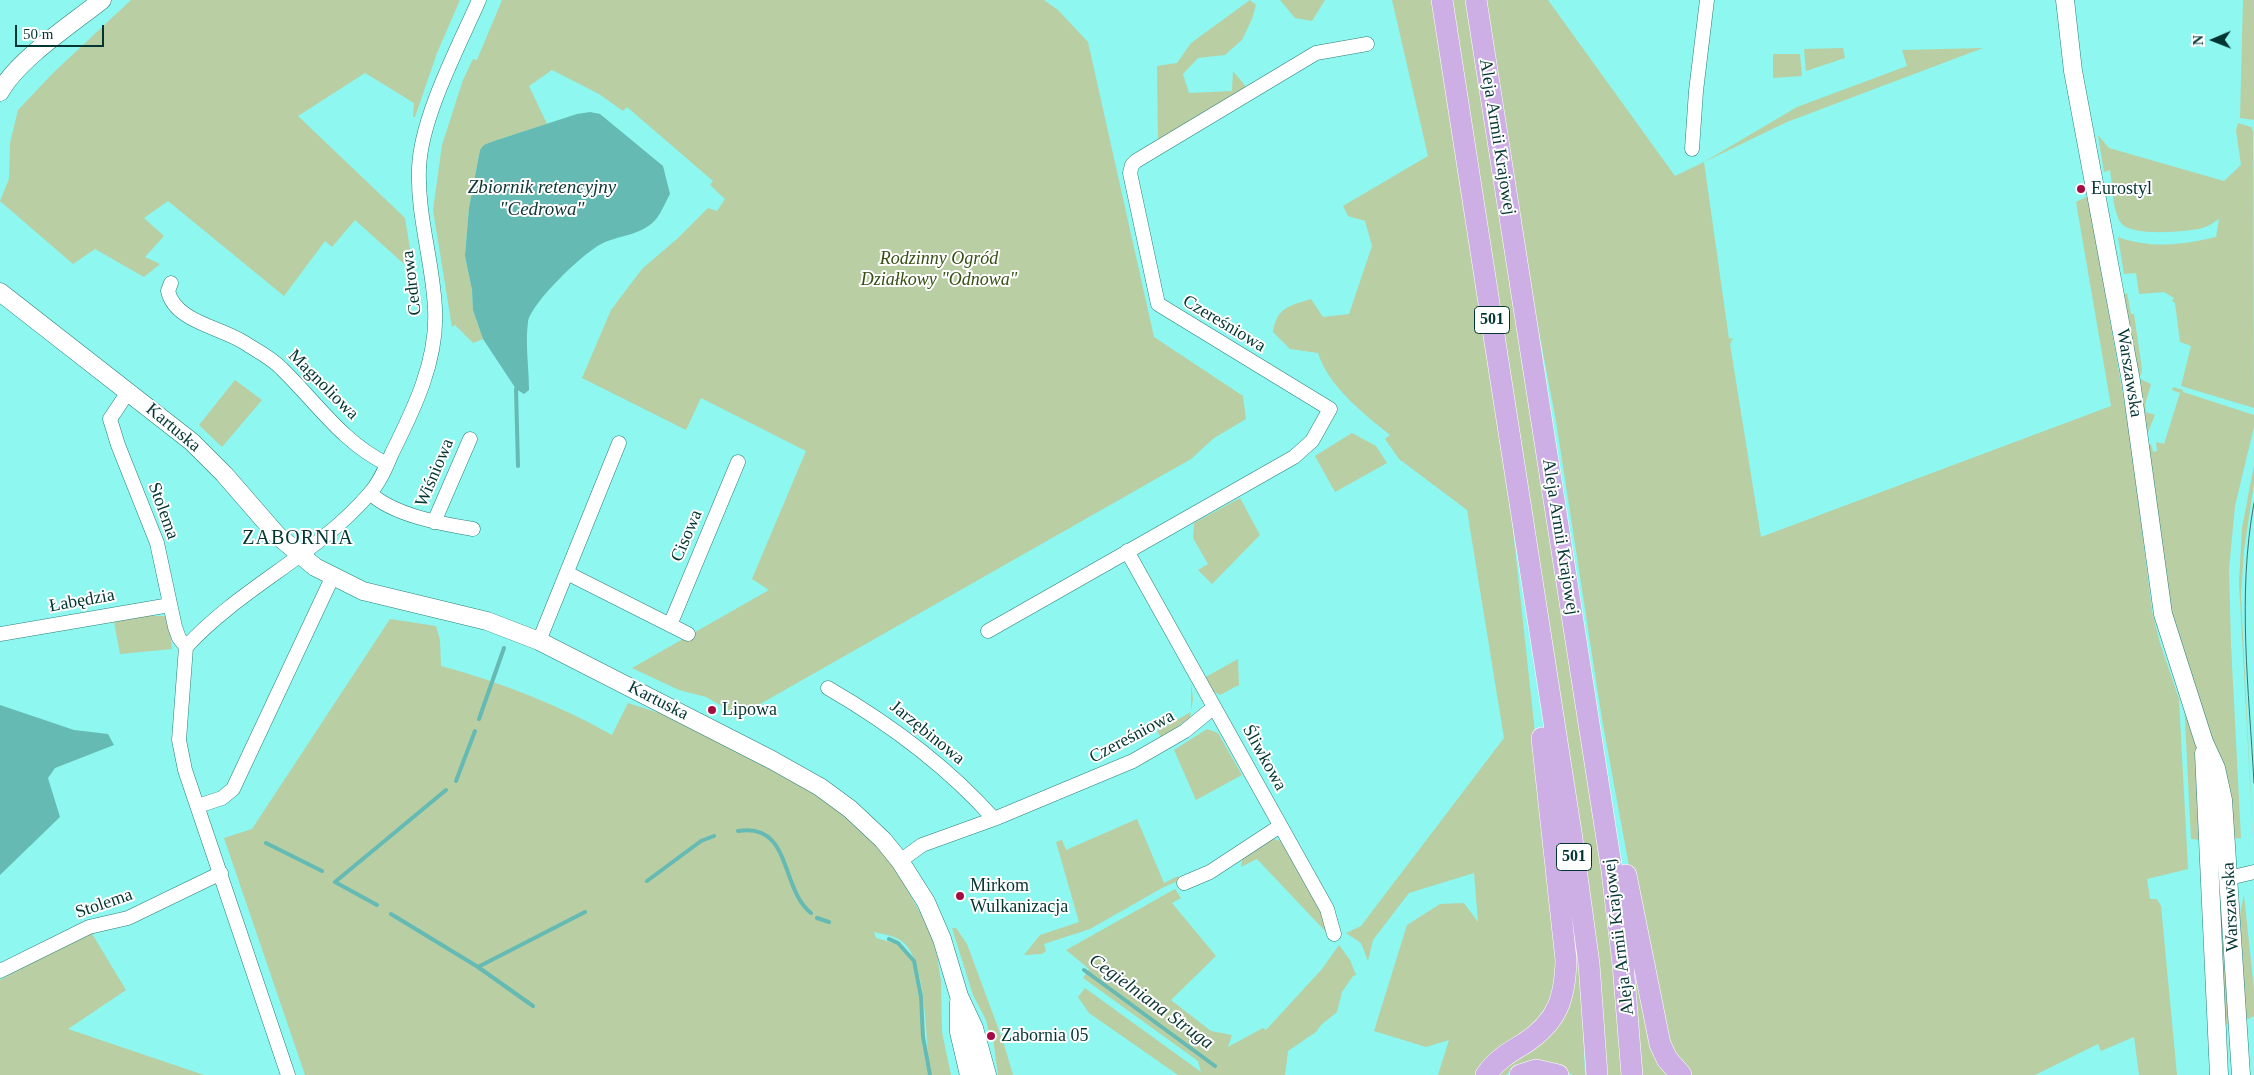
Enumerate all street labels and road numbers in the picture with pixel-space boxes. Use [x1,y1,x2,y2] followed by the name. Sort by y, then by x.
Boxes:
[1474,57,1520,217] street label: Aleja Armii Krajowej
[397,249,427,317] street label: Cedrowa
[1179,291,1269,357] street label: Czereśniowa
[1474,306,1510,334] road number: 501
[2111,327,2147,419] street label: Warszawska
[283,345,363,425] street label: Magnoliowa
[141,399,205,457] street label: Kartuska
[411,436,459,510] street label: Wiśniowa
[1537,457,1583,617] street label: Aleja Armii Krajowej
[143,480,183,542] street label: Stolema
[667,507,707,565] street label: Cisowa
[48,585,116,617] street label: Łabędzia
[624,677,692,725] street label: Kartuska
[885,696,969,770] street label: Jarzębinowa
[1086,706,1178,768] street label: Czereśniowa
[1237,721,1291,795] street label: Śliwkowa
[1556,844,1592,870] road number: 501
[1599,857,1639,1017] street label: Aleja Armii Krajowej
[2218,862,2244,952] street label: Warszawska
[73,884,135,924] street label: Stolema

